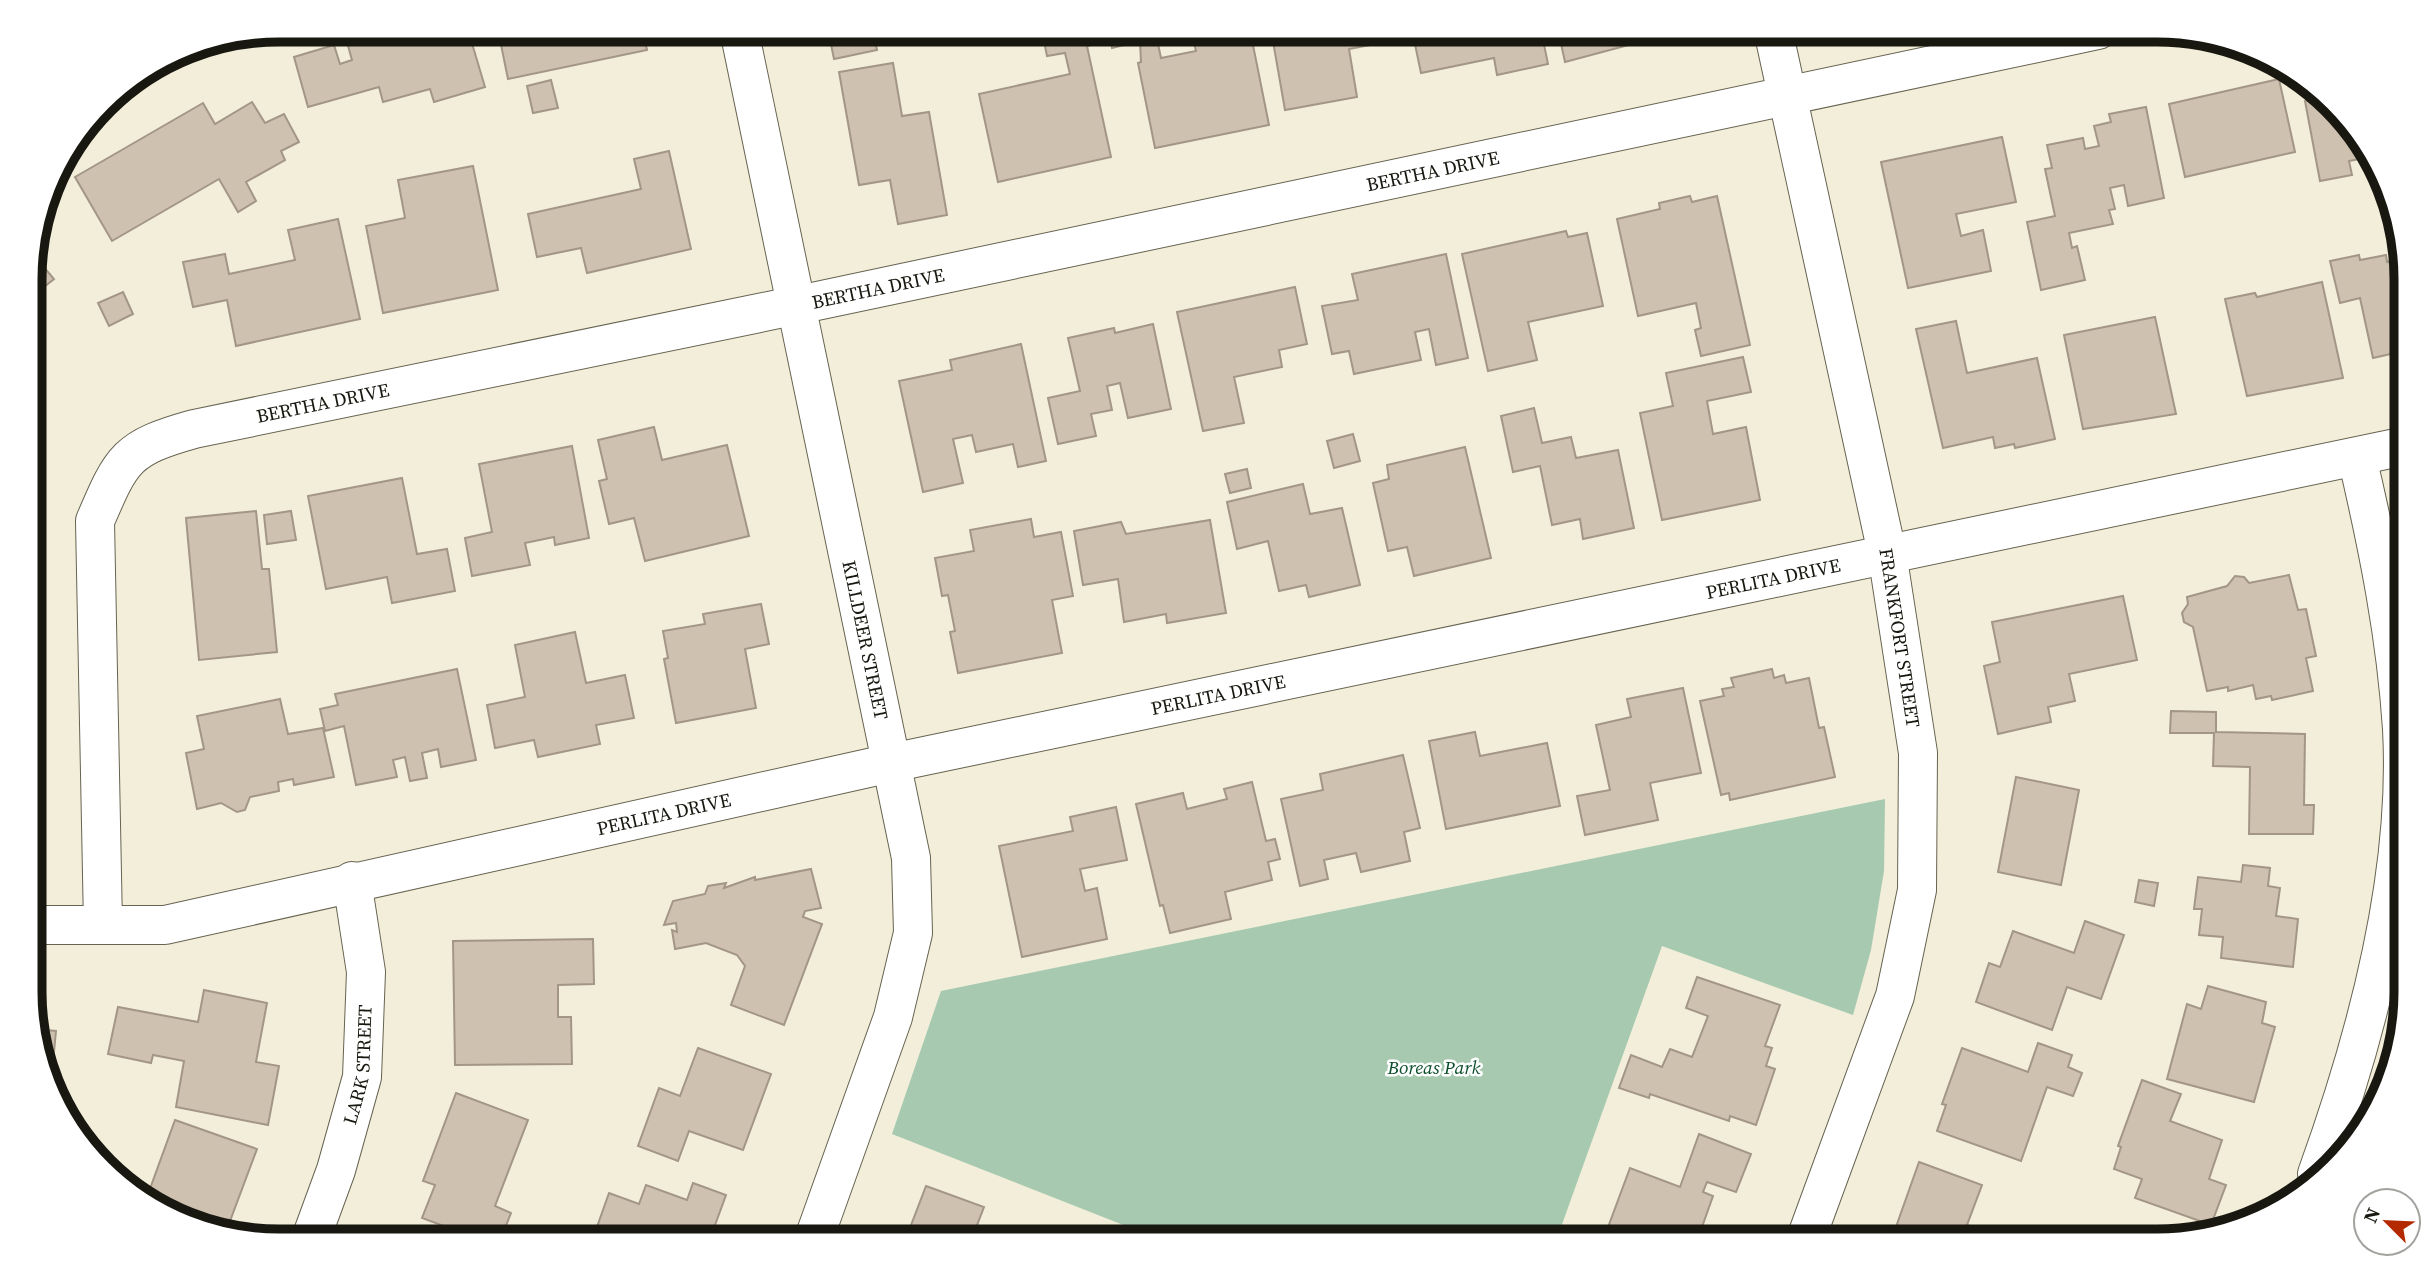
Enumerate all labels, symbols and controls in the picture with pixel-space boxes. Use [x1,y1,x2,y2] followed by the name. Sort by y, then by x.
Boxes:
[1364,144,1501,197] street label: BERTHA DRIVE
[809,261,947,315] street label: BERTHA DRIVE
[254,376,391,429] street label: BERTHA DRIVE
[1873,546,1927,730] street label: FRANKFORT STREET
[1703,552,1843,605] street label: PERLITA DRIVE
[836,558,895,723] street label: KILLDEER STREET
[1148,668,1288,721] street label: PERLITA DRIVE
[594,786,733,841] street label: PERLITA DRIVE
[336,1004,378,1127] street label: LARK STREET
[1386,1054,1481,1080] park label: Boreas Park
[2352,1187,2422,1257] north arrow
[2357,1203,2386,1227] text: N

